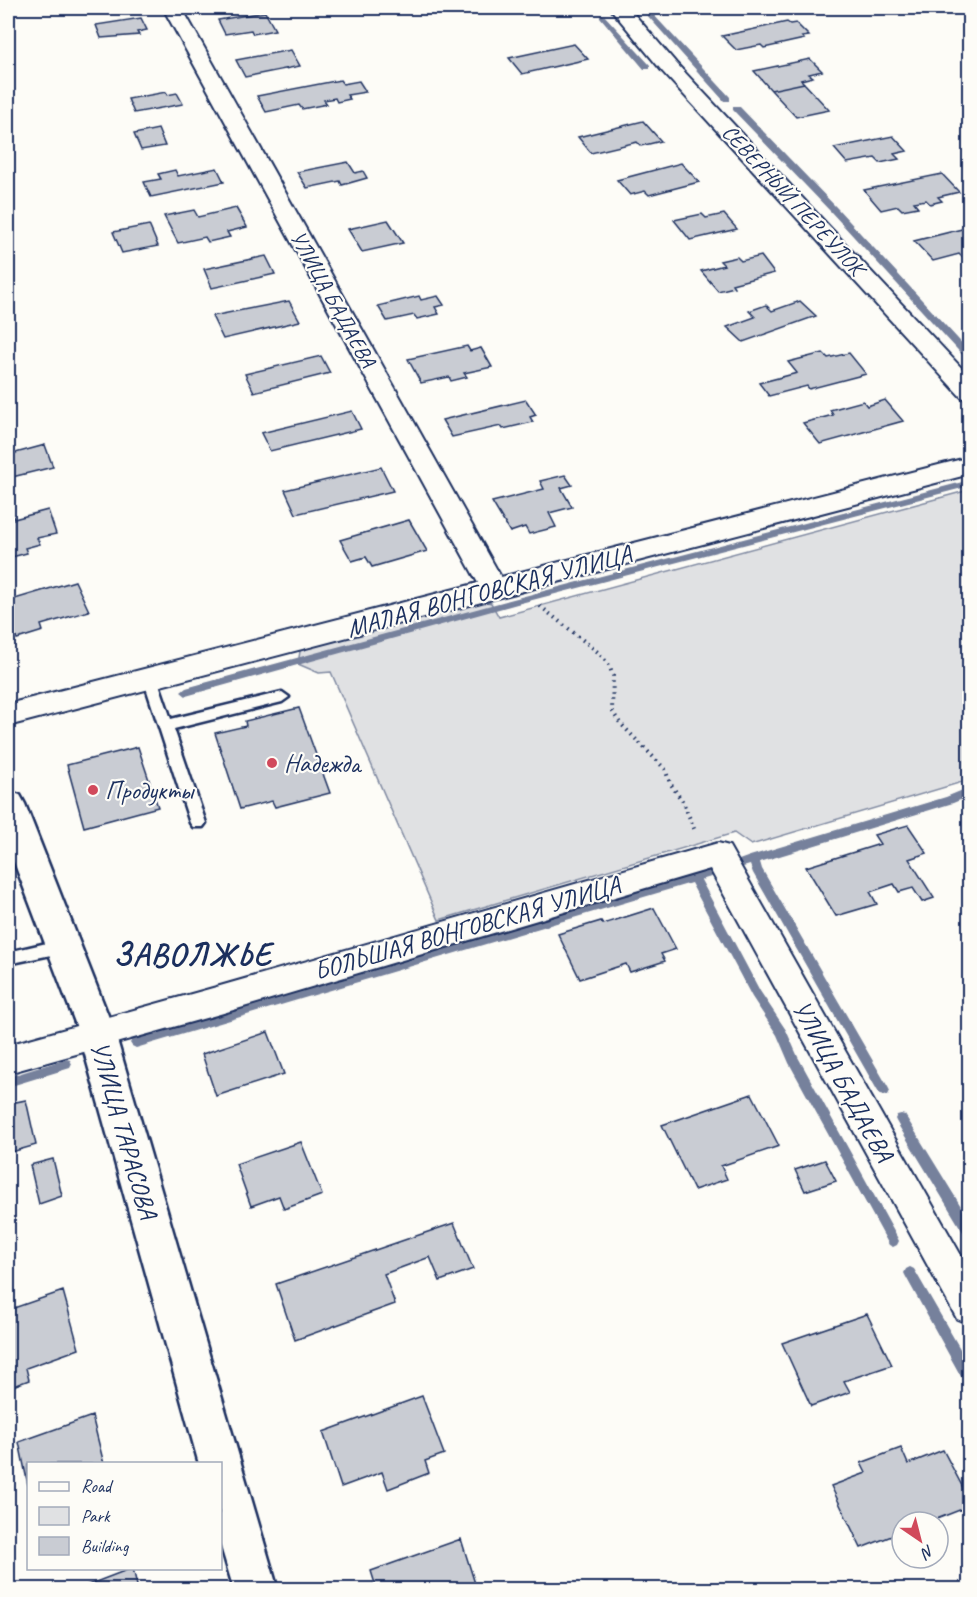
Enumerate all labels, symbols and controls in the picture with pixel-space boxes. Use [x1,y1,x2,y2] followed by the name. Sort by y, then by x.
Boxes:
[716,119,873,284] street label: СЕВЕРНЫЙ ПЕРЕУЛОК
[284,226,382,373] street label: УЛИЦА БАДАЕВА
[343,537,637,645] street label: МАЛАЯ ВОНГОВСКАЯ УЛИЦА
[284,747,362,780] place label: Надежда
[265,756,279,770] marker: Надежда
[105,774,196,807] place label: Продукты
[86,783,100,797] marker: Продукты
[310,868,626,988] street label: БОЛЬШАЯ ВОНГОВСКАЯ УЛИЦА
[113,934,275,975] district label: ЗАВОЛЖЬЕ
[785,995,902,1169] street label: УЛИЦА БАДАЕВА
[83,1038,166,1224] street label: УЛИЦА ТАРАСОВА
[27,1462,222,1570] legend
[81,1475,114,1497] text: Road
[81,1505,111,1527] text: Park
[890,1510,950,1570] north arrow
[81,1535,130,1557] text: Building
[916,1540,938,1564] text: N

